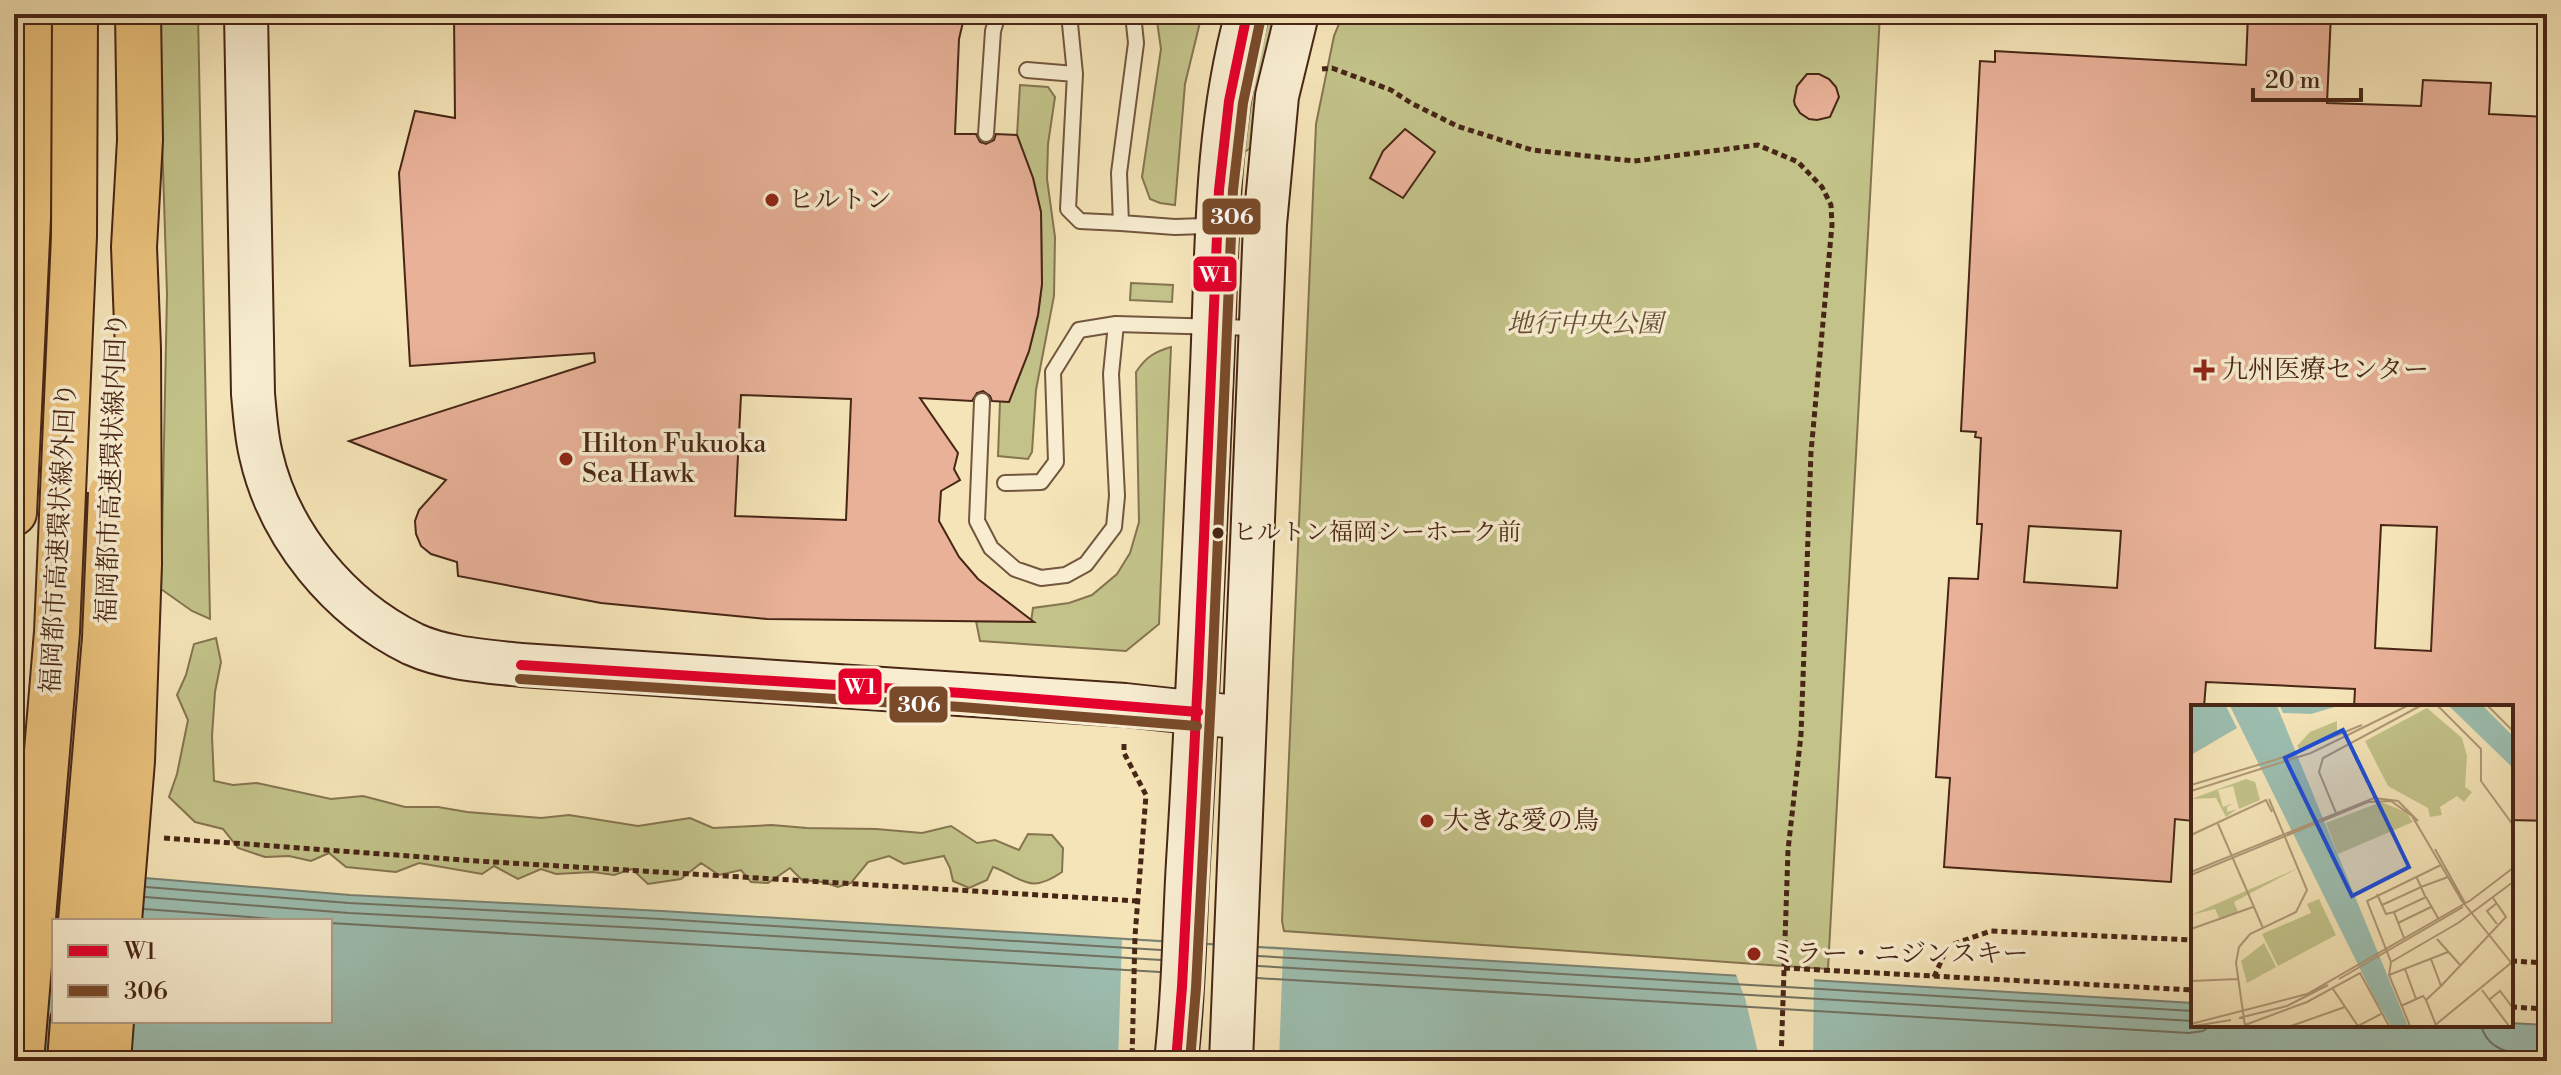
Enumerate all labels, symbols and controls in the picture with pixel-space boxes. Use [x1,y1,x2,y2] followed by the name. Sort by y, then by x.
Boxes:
[2253,52,2361,102] scale bar
[2265,66,2321,96] text: 20 m
[788,184,892,216] place label: ヒルトン
[763,191,781,209] marker: ヒルトン
[1201,197,1262,236] line badge: 306
[1210,204,1254,231] text: 306
[1192,255,1238,293] line badge: W1
[1198,262,1232,289] text: W1
[1507,308,1667,340] park label: 地行中央公園
[91,312,133,624] street label: 福岡都市高速環状線内回り
[2222,354,2429,386] place label: 九州医療センター
[2193,359,2215,381] marker: 九州医療センター
[35,381,83,695] street label: 福岡都市高速環状線外回り
[582,428,767,490] place label: Hilton Fukuoka Sea Hawk
[557,450,575,468] marker: Hilton Fukuoka Sea Hawk
[1233,518,1521,548] place label: ヒルトン福岡シーホーク前
[1210,525,1226,541] marker: ヒルトン福岡シーホーク前
[837,667,883,706] line badge: W1
[843,674,877,701] text: W1
[888,685,949,724] line badge: 306
[897,692,941,719] text: 306
[2191,705,2513,1027] inset map
[1443,805,1599,837] place label: 大きな愛の鳥
[1418,812,1436,830] marker: 大きな愛の鳥
[52,919,332,1023] legend
[123,937,157,967] text: W1
[1770,938,2029,970] place label: ミラー・ニジンスキー
[1745,945,1763,963] marker: ミラー・ニジンスキー
[124,977,168,1007] text: 306

